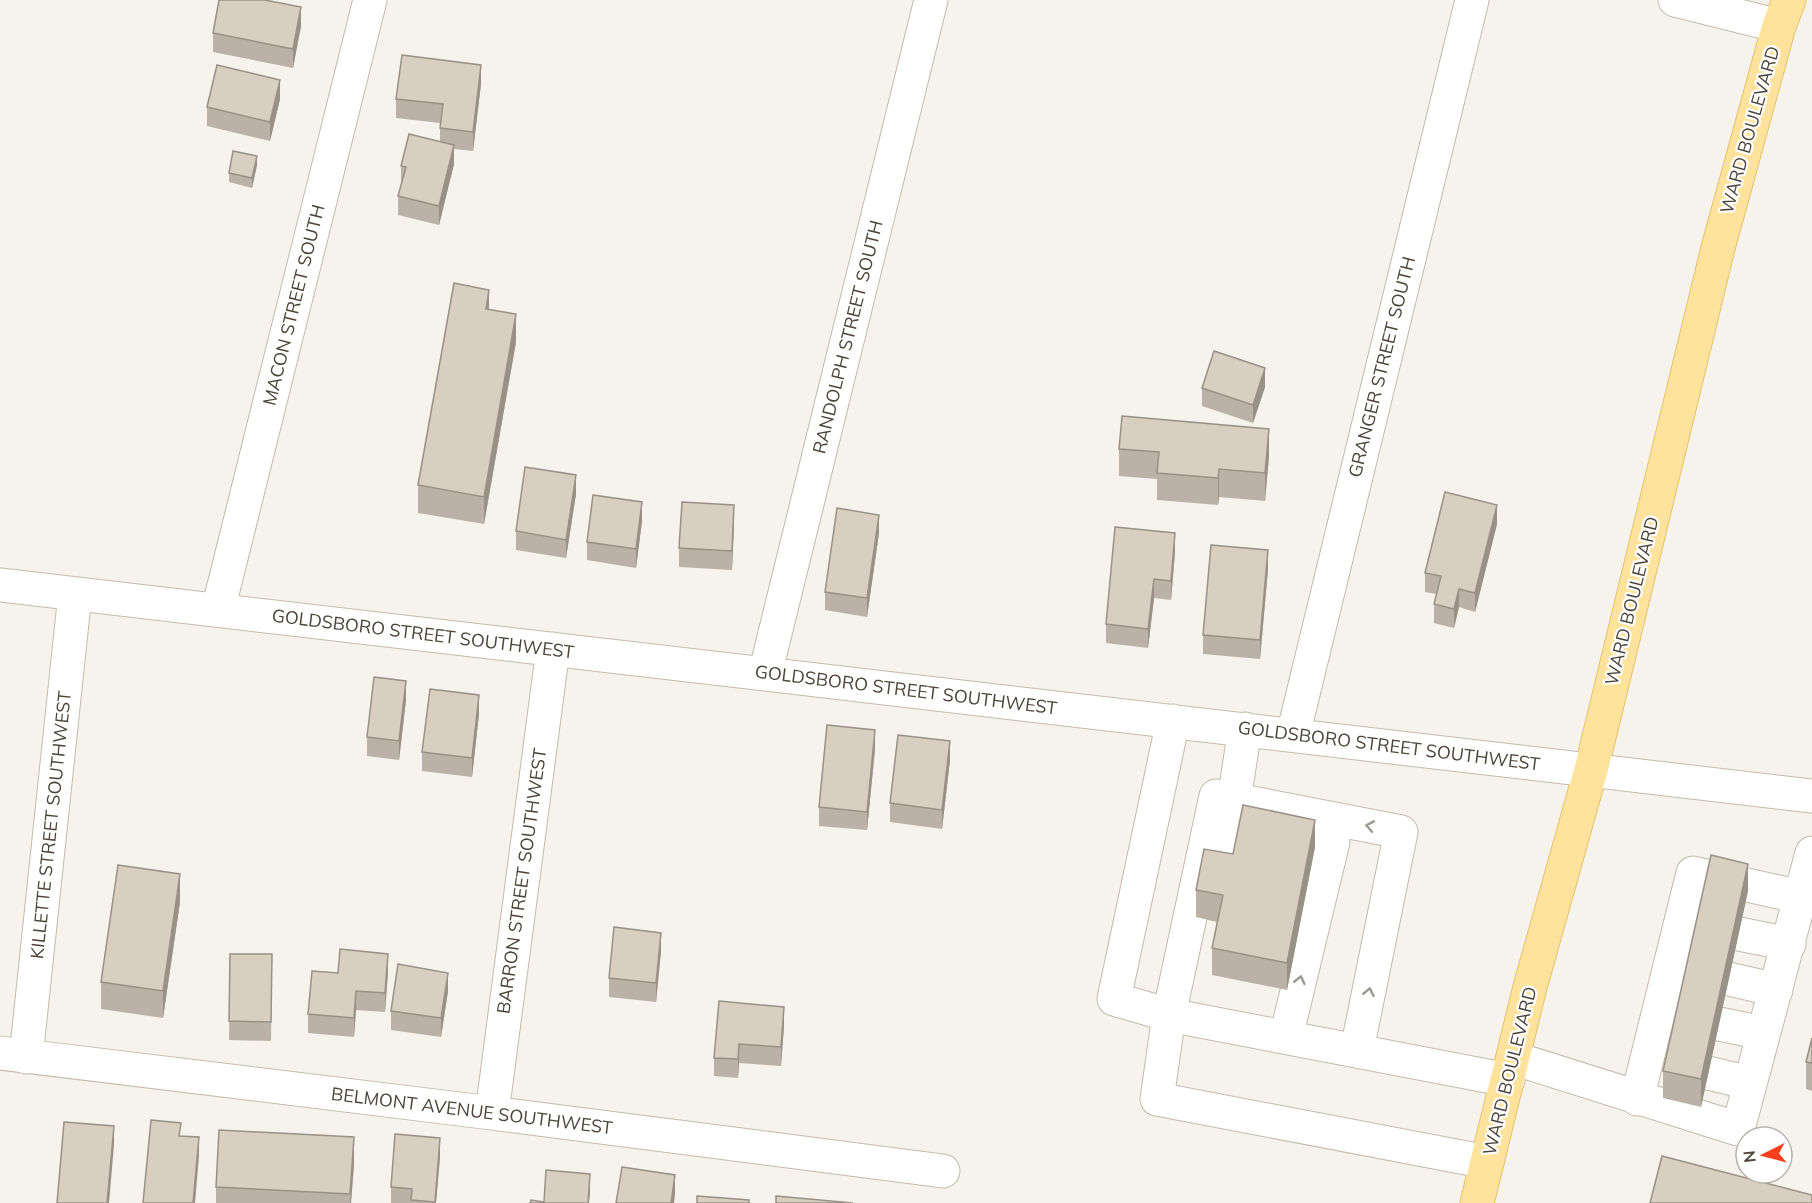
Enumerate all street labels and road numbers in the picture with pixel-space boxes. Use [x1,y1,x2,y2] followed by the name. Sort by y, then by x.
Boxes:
[1715,43,1784,216] street label: WARD BOULEVARD
[257,202,330,408] street label: MACON STREET SOUTH
[807,218,888,456] street label: RANDOLPH STREET SOUTH
[1343,254,1420,480] street label: GRANGER STREET SOUTH
[1599,514,1664,688] street label: WARD BOULEVARD
[271,604,576,663] street label: GOLDSBORO STREET SOUTHWEST
[754,660,1059,719] street label: GOLDSBORO STREET SOUTHWEST
[25,690,76,960] street label: KILLETTE STREET SOUTHWEST
[1237,716,1542,775] street label: GOLDSBORO STREET SOUTHWEST
[491,746,552,1015] street label: BARRON STREET SOUTHWEST
[1477,984,1542,1158] street label: WARD BOULEVARD
[330,1082,614,1139] street label: BELMONT AVENUE SOUTHWEST

